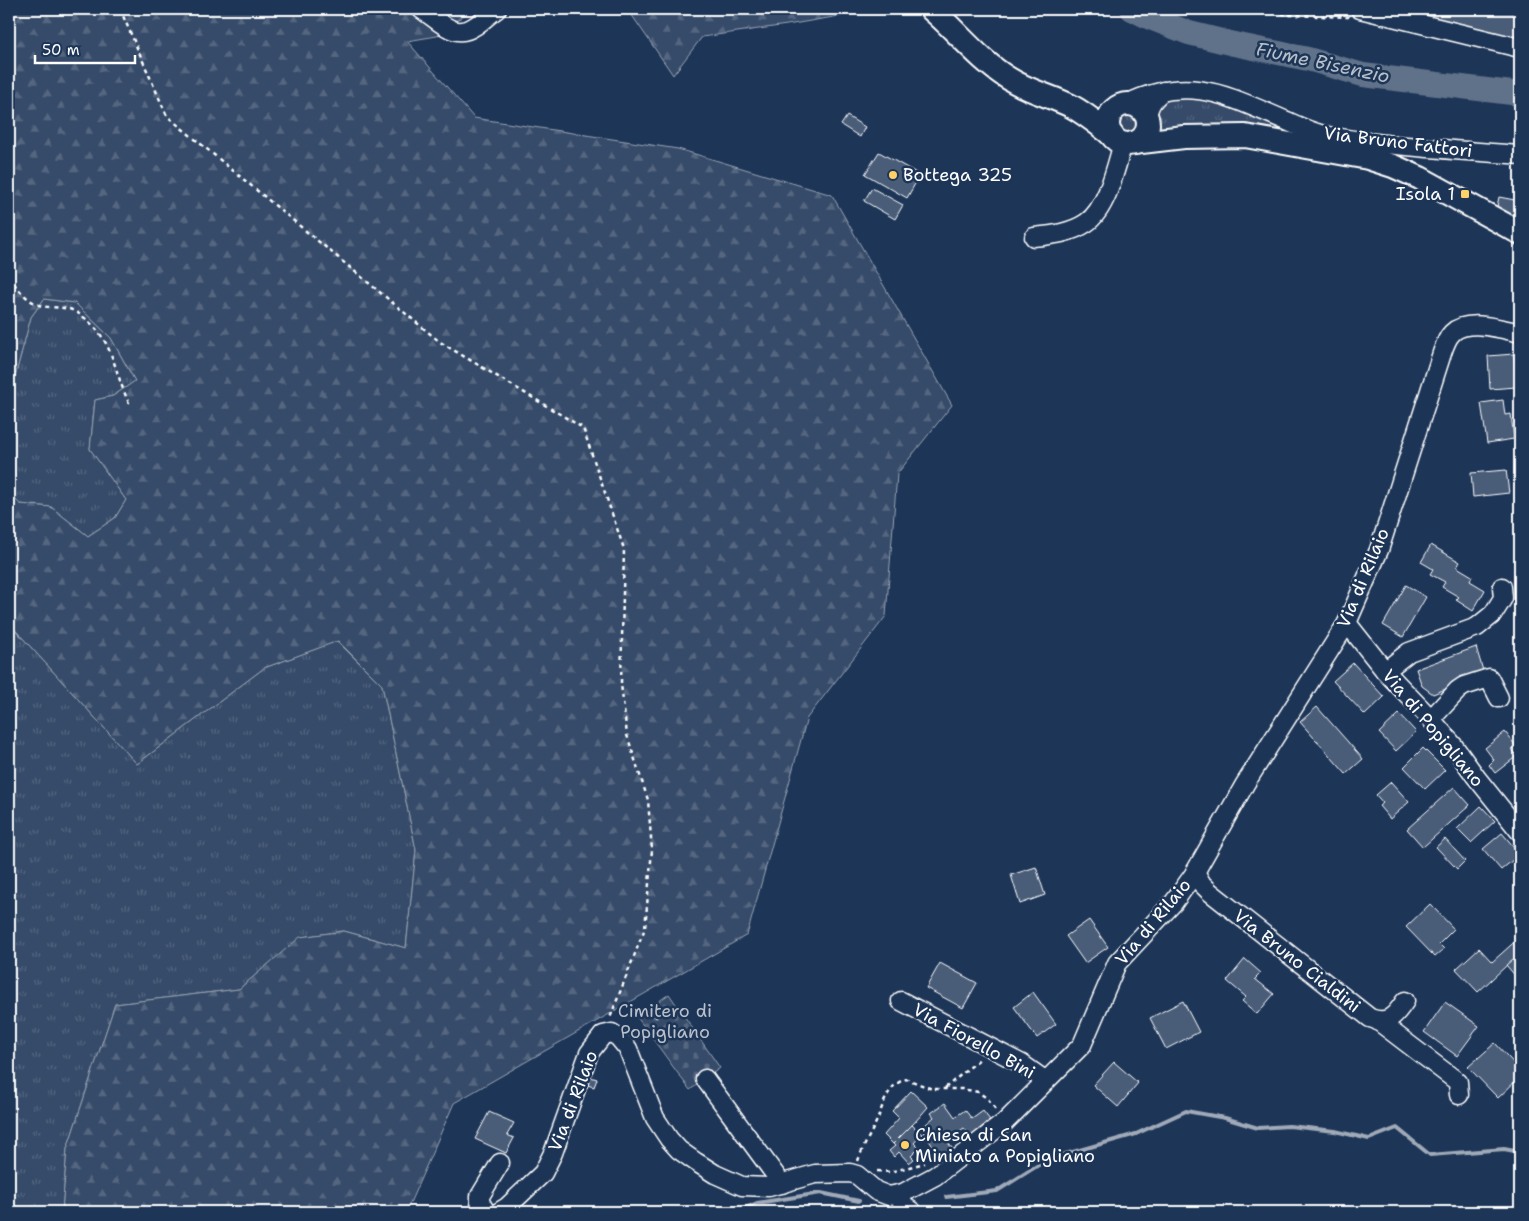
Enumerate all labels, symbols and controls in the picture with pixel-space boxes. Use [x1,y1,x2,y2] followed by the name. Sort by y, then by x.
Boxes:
[35,32,135,64] scale bar
[1254,36,1392,89] water label: Fiume Bisenzio
[42,40,80,60] text: 50 m
[1322,121,1474,163] street label: Via Bruno Fattori
[903,163,1012,187] place label: Bottega 325
[887,169,899,181] marker: Bottega 325
[1396,182,1455,206] place label: Isola 1
[1459,188,1471,200] marker: Isola 1
[1331,524,1395,632] street label: Via di Rilaio
[1377,664,1489,792] street label: Via di Popigliano
[1110,874,1196,970] street label: Via di Rilaio
[1228,904,1366,1018] street label: Via Bruno Cialdini
[909,997,1039,1085] street label: Via Fiorello Bini
[618,999,712,1044] park label: Cimitero di Popigliano
[543,1047,603,1155] street label: Via di Rilaio
[915,1123,1095,1168] place label: Chiesa di San Miniato a Popigliano
[899,1139,911,1151] marker: Chiesa di San Miniato a Popigliano

